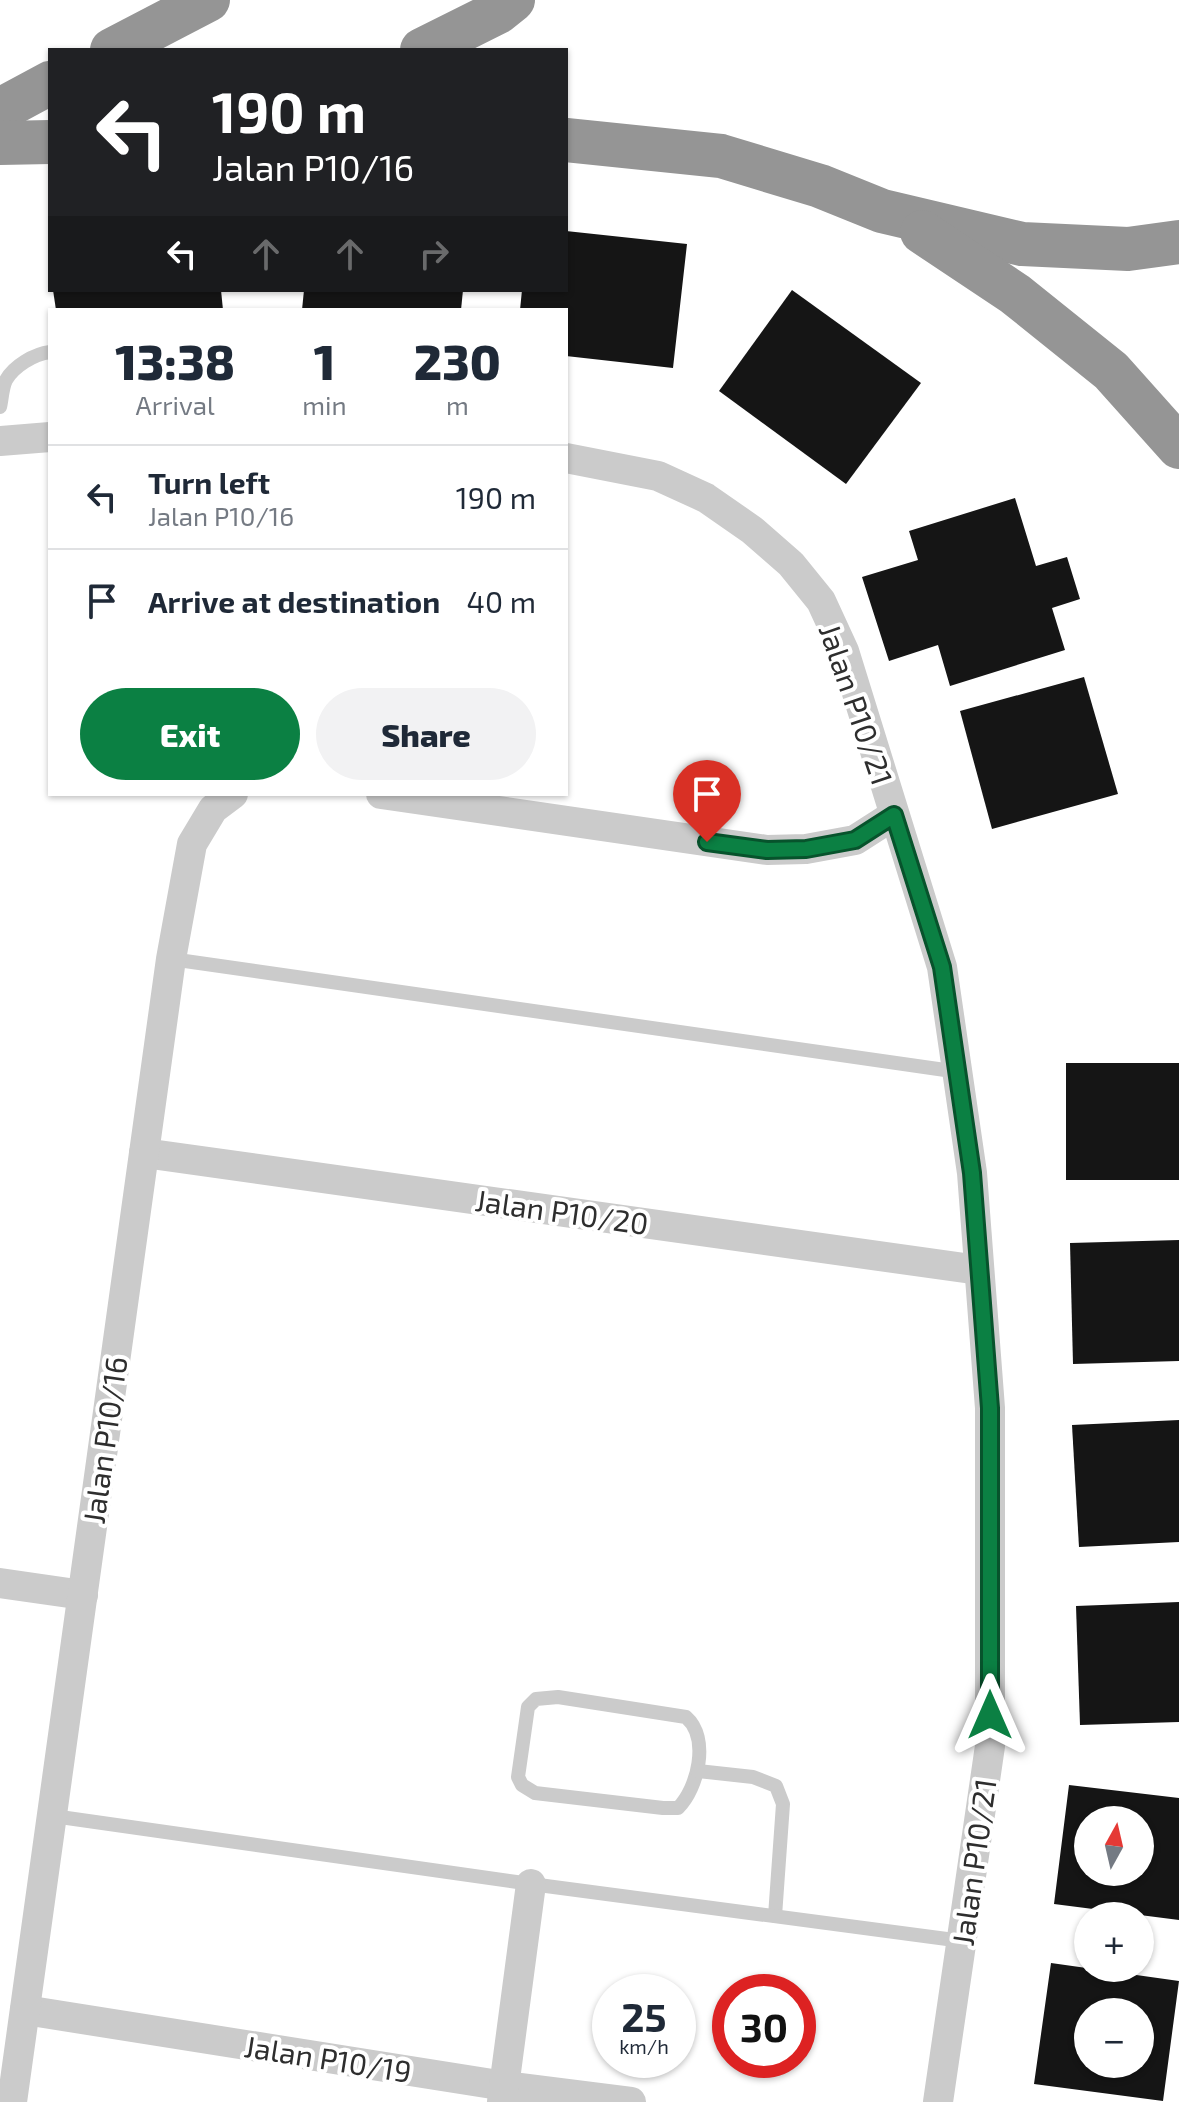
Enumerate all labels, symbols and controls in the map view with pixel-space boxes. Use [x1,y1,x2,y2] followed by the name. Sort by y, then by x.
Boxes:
[212,77,366,144] text: 190 m
[80,80,184,184] icon: left
[212,145,414,188] text: Jalan P10/16
[160,232,204,276] icon: left
[244,232,288,276] icon: ahead
[328,232,372,276] icon: ahead
[412,232,456,276] icon: right
[115,332,235,390] text: 13:38
[314,332,335,390] text: 1
[414,332,501,390] text: 230
[136,389,215,420] text: Arrival
[302,389,347,420] text: min
[446,389,469,420] text: m
[148,464,270,500] text: Turn left
[80,475,124,519] icon: left
[456,479,536,515] text: 190 m
[148,500,294,531] text: Jalan P10/16
[80,579,124,623] icon: arrive
[148,583,440,619] text: Arrive at destination
[466,583,536,619] text: 40 m
[813,619,901,789] street label: Jalan P10/21
[80,688,300,780] button: Exit
[316,688,536,780] button: Share
[673,760,741,842] pin
[685,772,729,816] icon: arrive
[473,1181,651,1241] street label: Jalan P10/20
[74,1354,134,1526] street label: Jalan P10/16
[948,1673,1032,1757] position arrow
[943,1776,1003,1948] street label: Jalan P10/21
[1074,1806,1154,1886] north arrow
[1074,1806,1154,2078] map controls
[1074,1902,1154,1982] button: +
[712,1974,816,2078] speed limit sign: 30
[621,1992,667,2040] text: 25
[1074,1998,1154,2078] button: −
[242,2027,414,2089] street label: Jalan P10/19
[619,2034,669,2058] text: km/h

